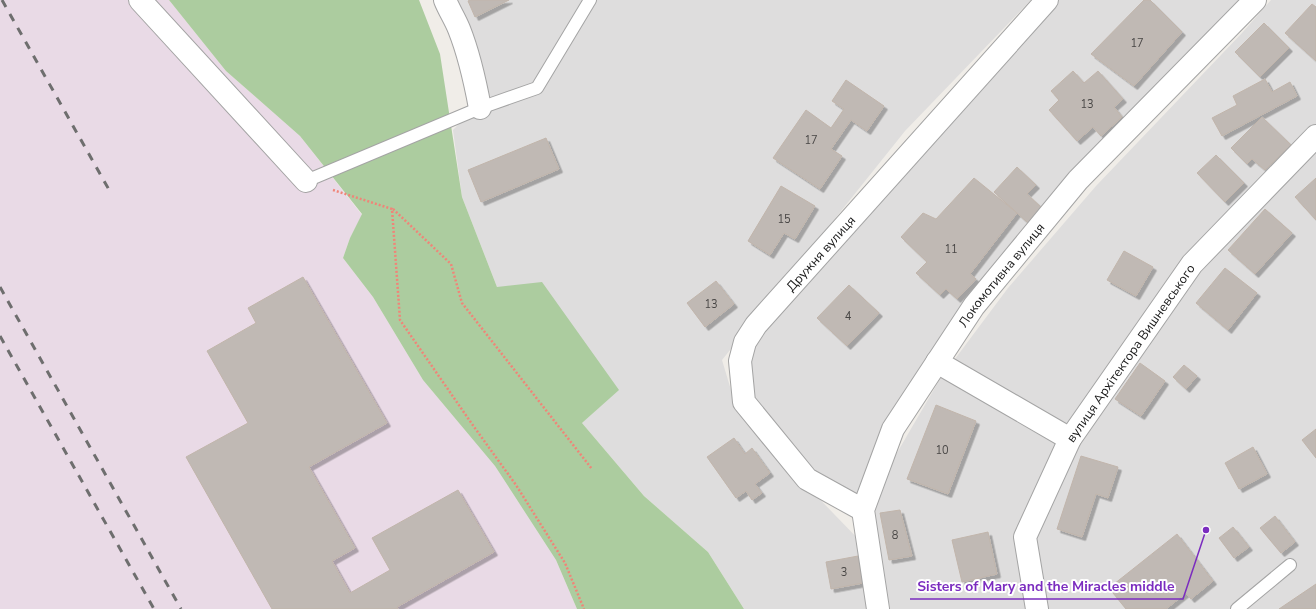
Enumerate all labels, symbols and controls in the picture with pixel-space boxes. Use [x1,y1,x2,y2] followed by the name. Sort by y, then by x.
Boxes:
[1130,36,1144,51] house number: 17
[1080,97,1094,112] house number: 13
[804,133,818,148] house number: 17
[777,212,791,227] house number: 15
[782,212,860,296] street label: Дружня вулиця
[954,219,1049,331] street label: Локомотивна вулиця
[944,242,958,257] house number: 11
[1062,260,1199,446] street label: вулиця Архітектора Вишневського
[704,297,718,312] house number: 13
[845,309,852,324] house number: 4
[935,443,949,458] house number: 10
[892,528,899,543] house number: 8
[841,565,847,580] house number: 3
[910,573,1183,599] callout: Sisters of Mary and the Miracles middle
[917,577,1175,596] text: Sisters of Mary and the Miracles middle

